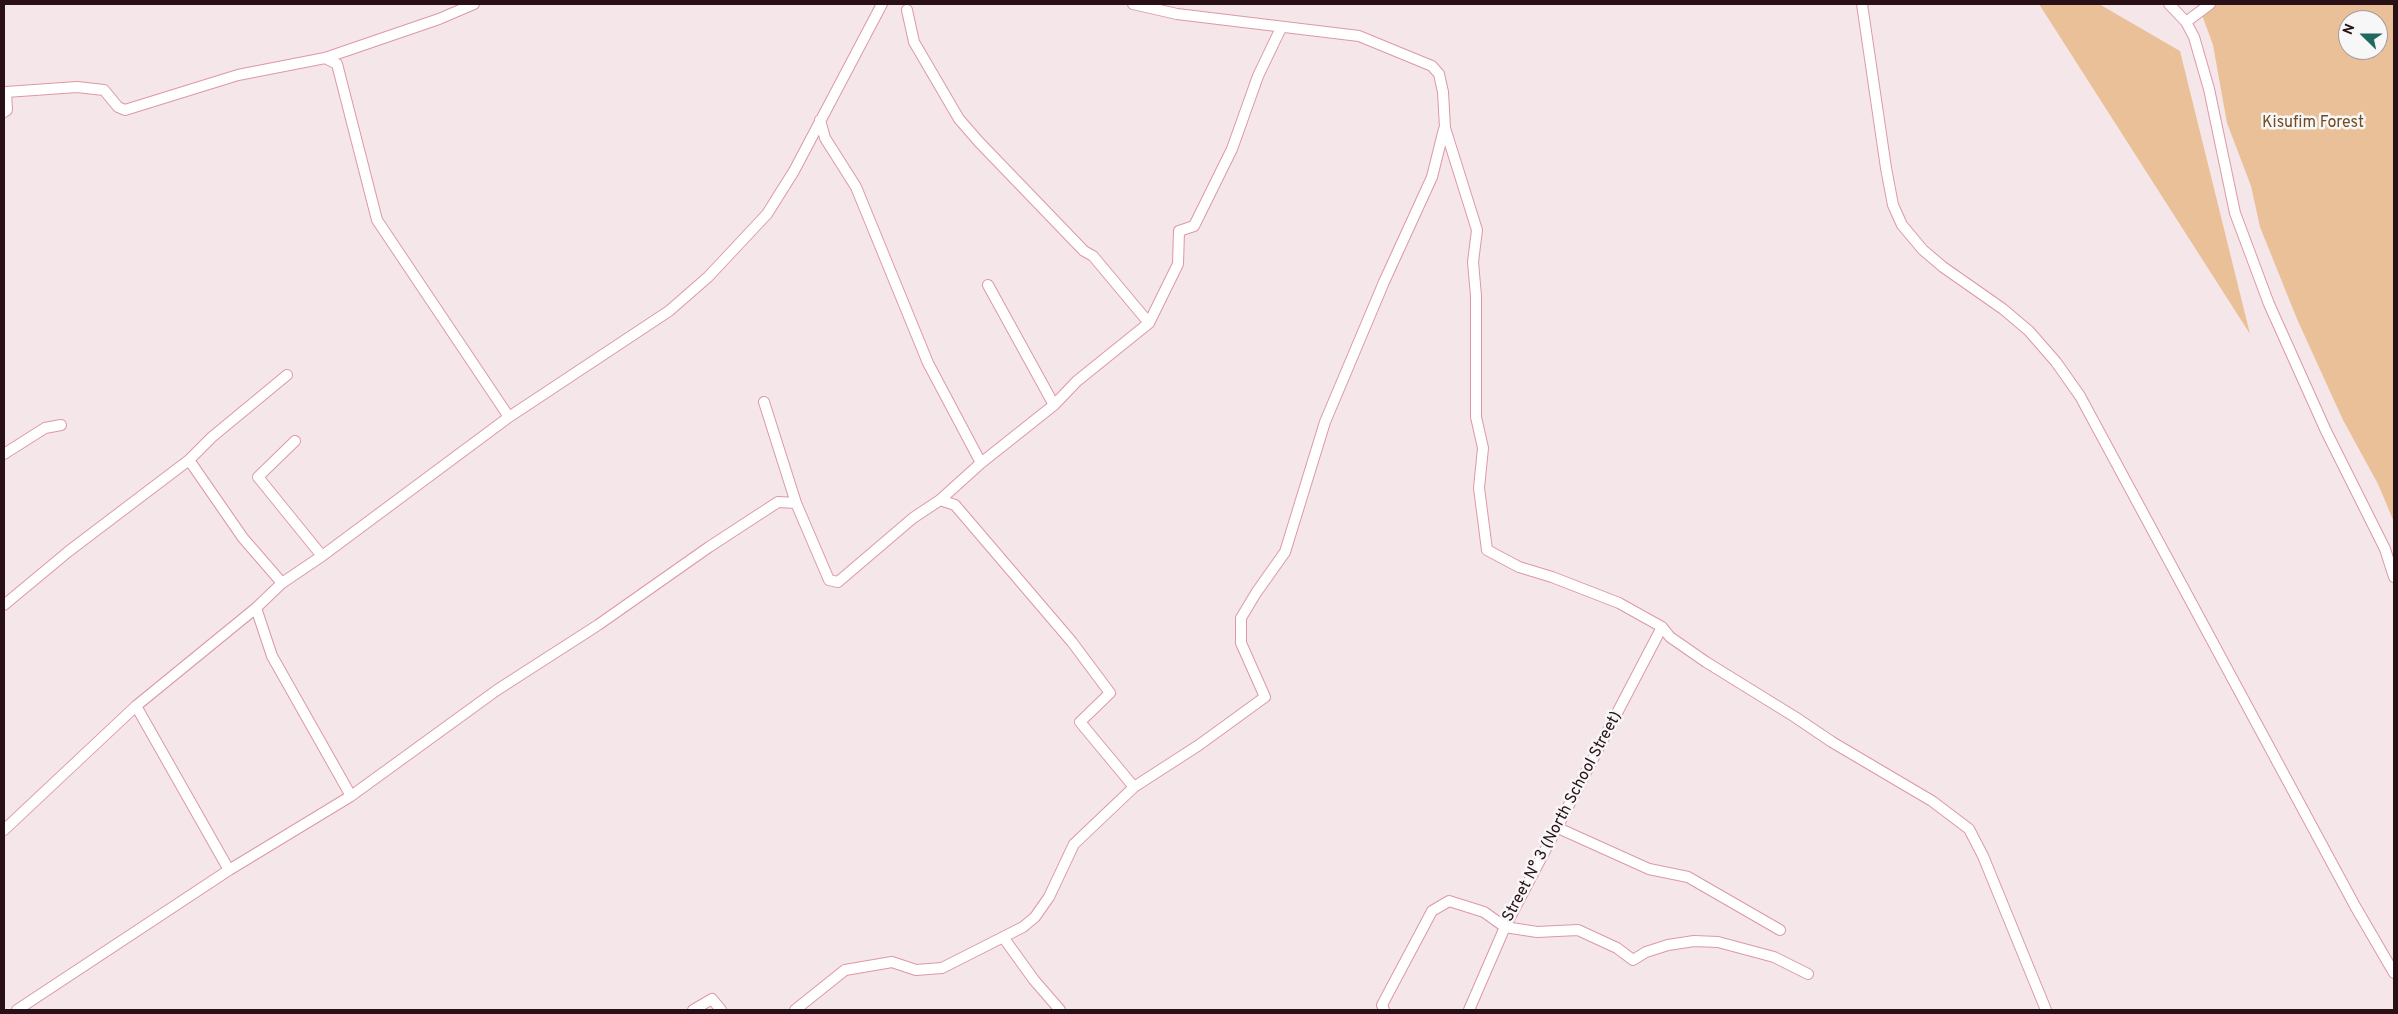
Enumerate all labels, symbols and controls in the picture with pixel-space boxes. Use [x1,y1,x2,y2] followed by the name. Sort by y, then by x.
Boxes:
[2338,10,2388,60] north arrow
[2340,22,2359,37] text: N
[2262,114,2364,134] park label: Kisufim Forest
[1499,708,1627,926] street label: Street N° 3 (North School Street)

